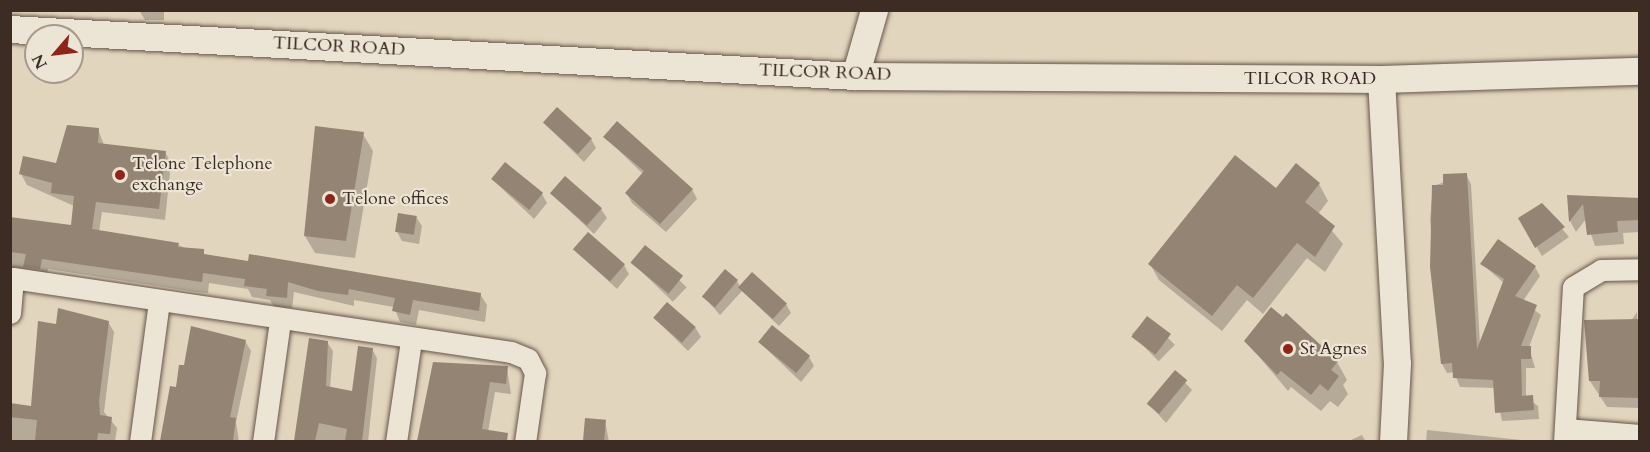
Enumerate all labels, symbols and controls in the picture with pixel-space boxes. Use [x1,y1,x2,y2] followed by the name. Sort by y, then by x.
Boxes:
[24,24,84,84] north arrow
[272,33,406,61] street label: TILCOR ROAD
[27,50,53,73] text: N
[759,60,891,86] street label: TILCOR ROAD
[1244,68,1376,90] street label: TILCOR ROAD
[132,154,273,196] place label: Telone Telephone exchange
[113,168,127,182] marker: Telone Telephone exchange
[342,188,449,210] place label: Telone offices
[323,192,337,206] marker: Telone offices
[1300,338,1367,360] place label: St Agnes
[1281,342,1295,356] marker: St Agnes

